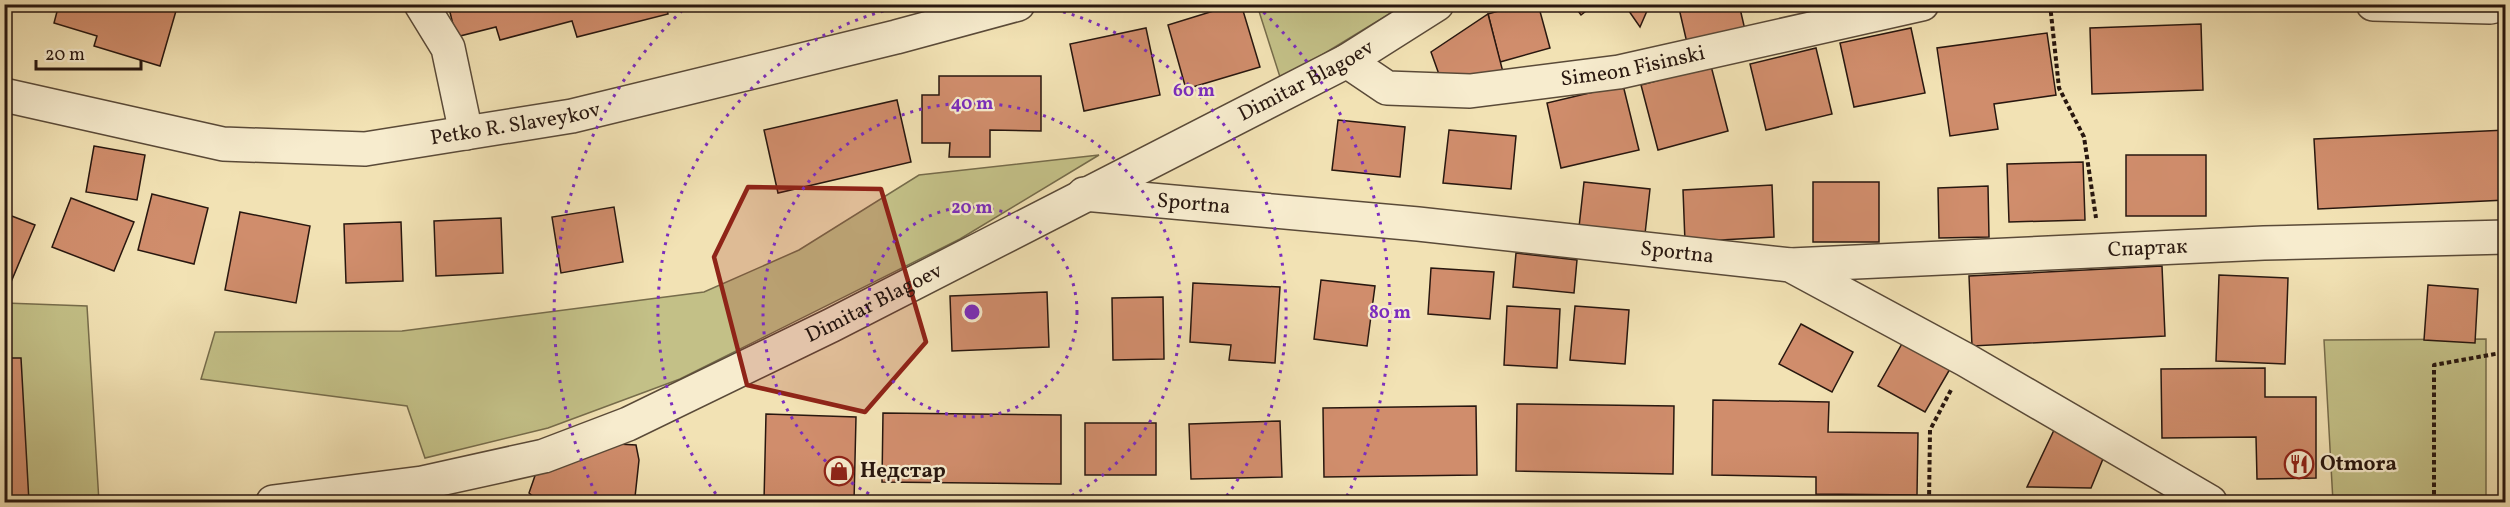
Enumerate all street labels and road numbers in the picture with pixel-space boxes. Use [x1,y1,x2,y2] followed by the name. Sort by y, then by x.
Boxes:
[1233,33,1380,129] street label: Dimitar Blagoev
[1559,39,1708,94] street label: Simeon Fisinski
[428,95,604,153] street label: Petko R. Slaveykov
[1155,186,1232,222] street label: Sportna
[2107,232,2188,265] street label: Спартак
[1639,234,1715,271] street label: Sportna
[801,256,947,350] street label: Dimitar Blagoev

